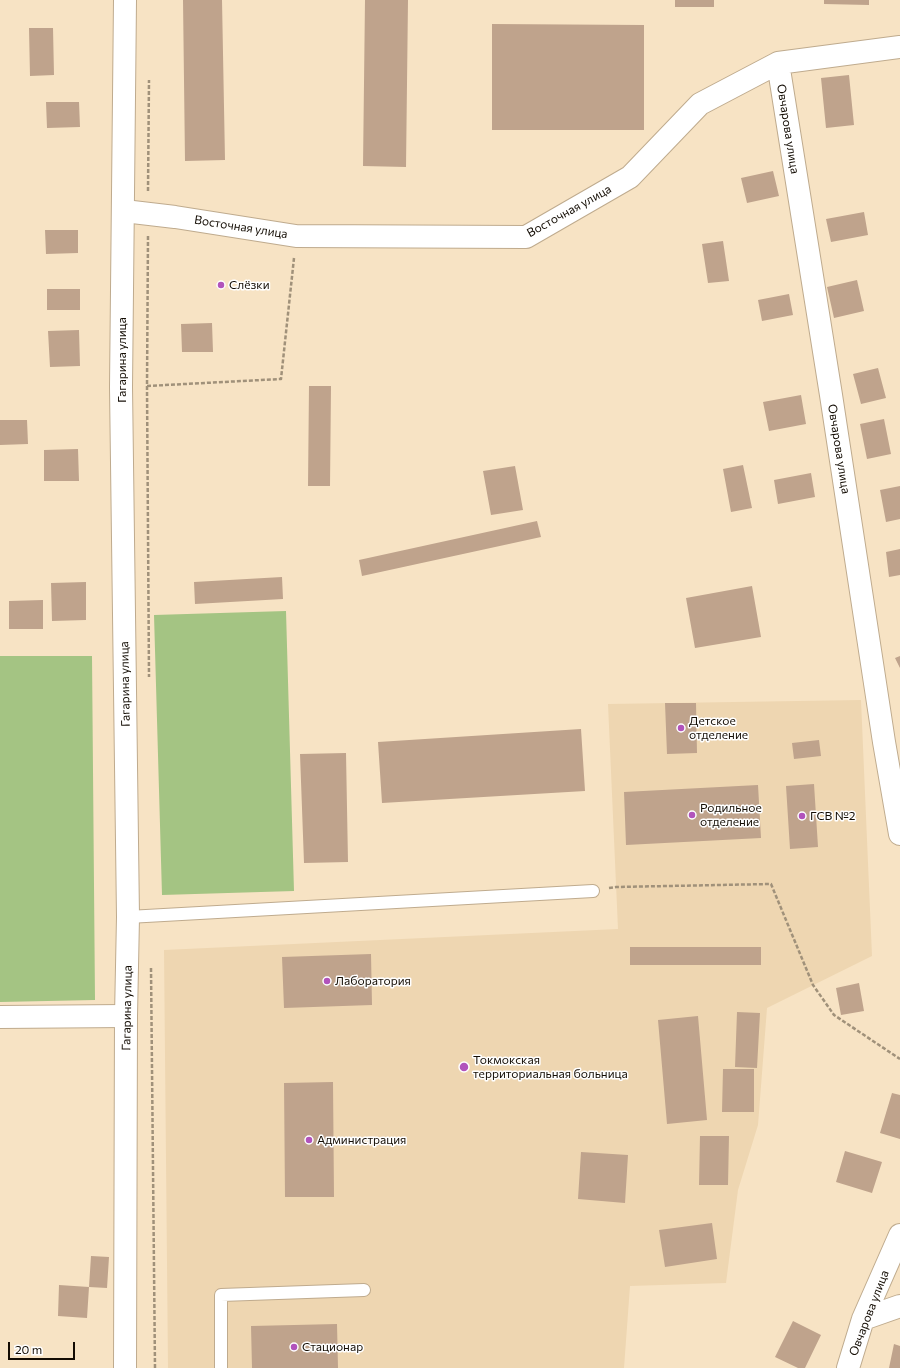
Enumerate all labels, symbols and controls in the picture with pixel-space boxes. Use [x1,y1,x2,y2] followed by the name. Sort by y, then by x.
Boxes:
[774,83,802,175] street label: Овчарова улица
[524,182,614,240] street label: Восточная улица
[193,213,289,241] street label: Восточная улица
[229,278,270,292] place label: Слёзки
[216,280,226,290] marker: Слёзки
[115,317,129,403] street label: Гагарина улица
[825,403,853,495] street label: Овчарова улица
[117,641,133,727] street label: Гагарина улица
[689,714,748,742] place label: Детское отделение
[676,723,686,733] marker: Детское отделение
[700,801,762,829] place label: Родильное отделение
[810,809,855,823] place label: ГСВ №2
[687,810,697,820] marker: Родильное отделение
[797,811,807,821] marker: ГСВ №2
[119,965,135,1051] street label: Гагарина улица
[335,974,411,988] place label: Лаборатория
[322,976,332,986] marker: Лаборатория
[473,1053,628,1081] place label: Токмокская территориальная больница
[458,1061,470,1073] marker: Токмокская территориальная больница
[317,1133,406,1147] place label: Администрация
[304,1135,314,1145] marker: Администрация
[846,1268,892,1358] street label: Овчарова улица
[10,1334,77,1360] scale bar
[302,1340,363,1354] place label: Cтационар
[15,1342,42,1356] text: 20 m
[289,1342,299,1352] marker: Cтационар

